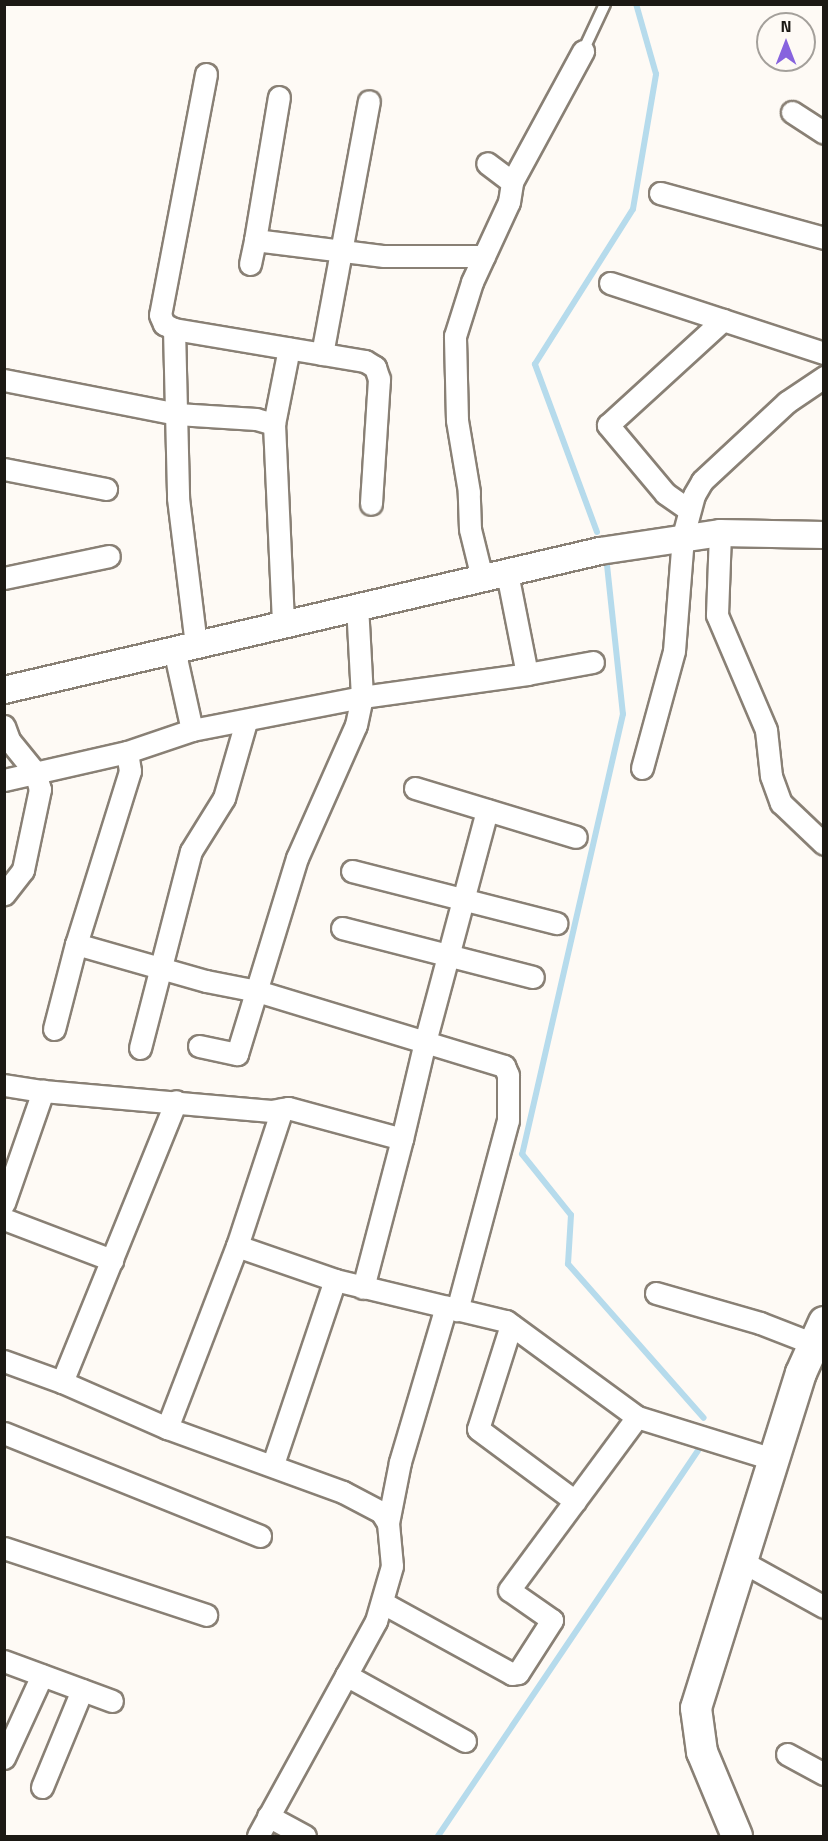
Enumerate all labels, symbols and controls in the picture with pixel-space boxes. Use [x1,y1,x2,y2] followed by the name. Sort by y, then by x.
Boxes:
[756,12,816,72] north arrow
[780,14,792,38] text: N

